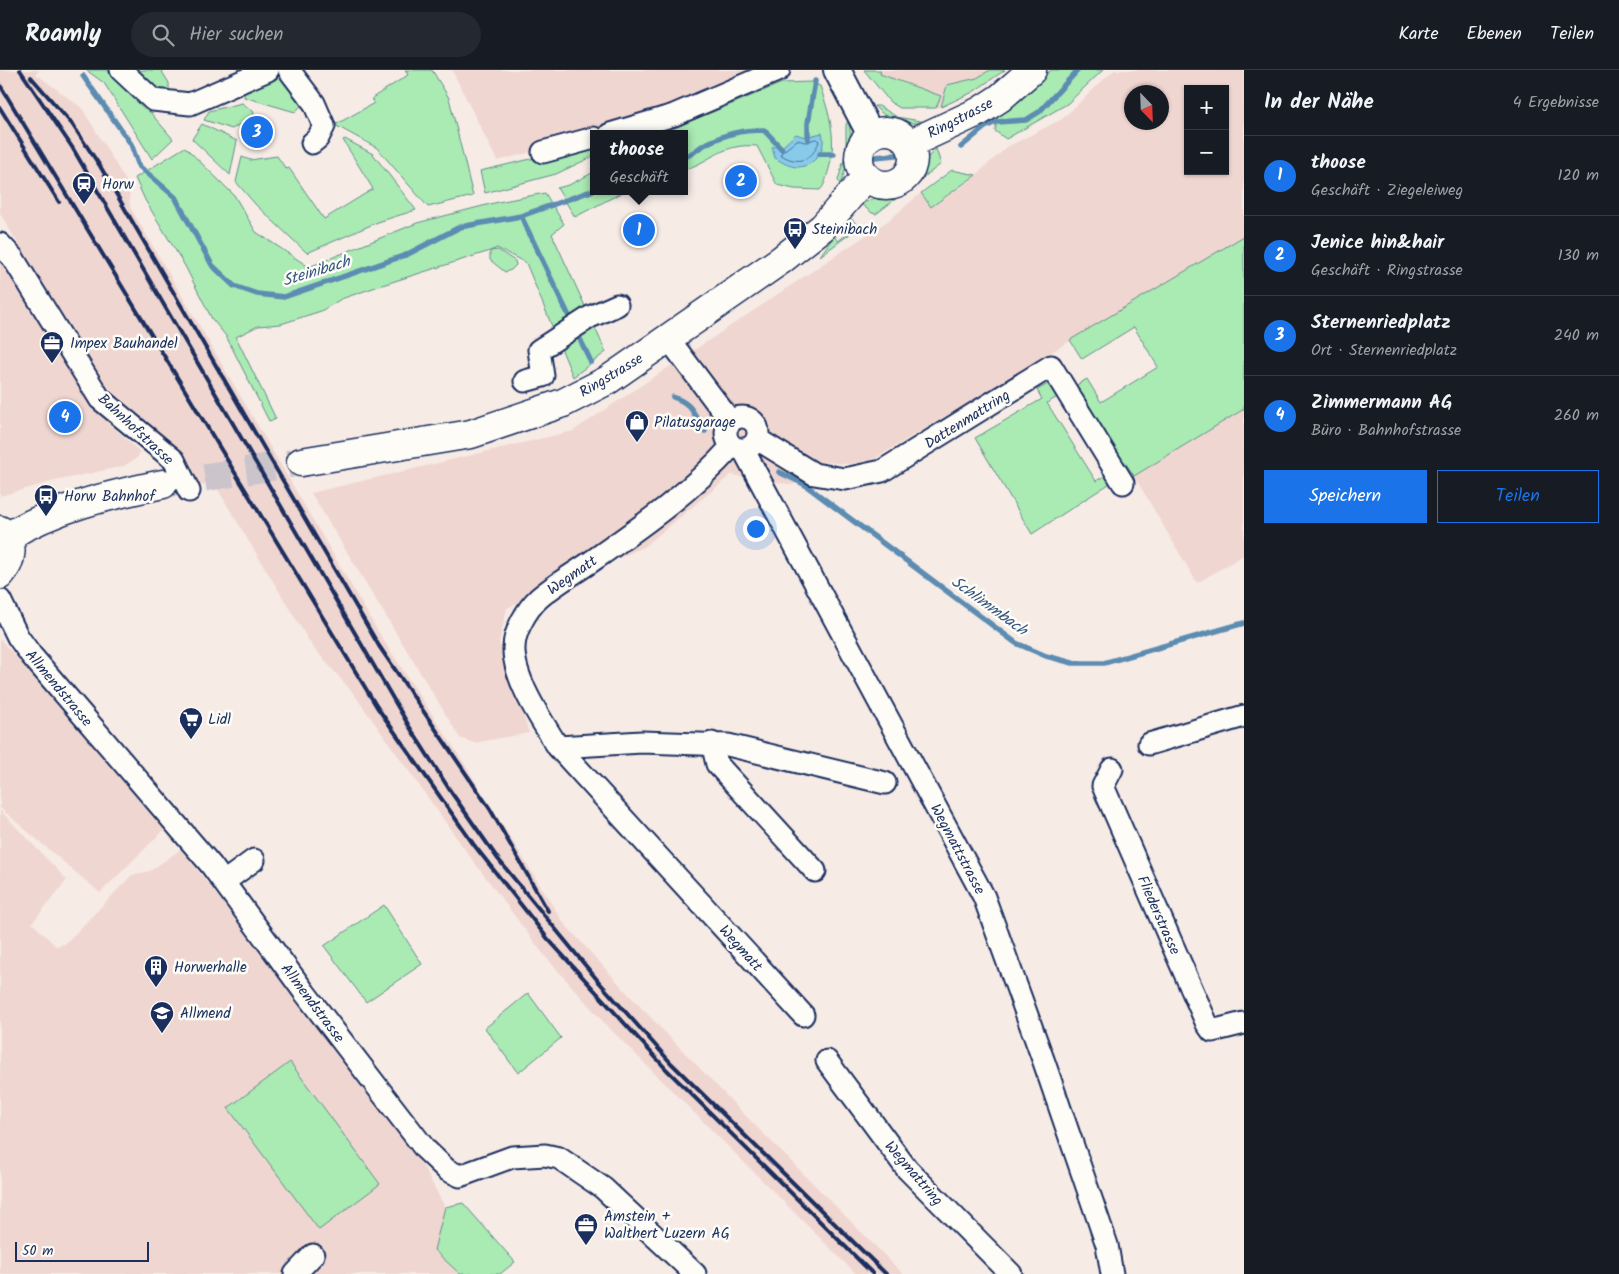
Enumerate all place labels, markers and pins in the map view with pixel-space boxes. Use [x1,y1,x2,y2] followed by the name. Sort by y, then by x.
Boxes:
[241,113,273,151] pin: 3
[725,162,757,200] pin: 2
[71,171,97,205] station icon: Horw
[102,173,135,197] place label: Horw
[623,211,655,249] pin: 1
[782,216,808,250] bus stop icon: Steinibach
[812,218,877,242] place label: Steinibach
[39,330,65,364] office icon: Impex Bauhandel
[70,332,178,356] place label: Impex Bauhandel
[49,398,81,436] pin: 4
[624,409,650,443] shop icon: Pilatusgarage
[654,411,736,435] place label: Pilatusgarage
[33,483,59,517] bus stop icon: Horw Bahnhof
[64,485,156,509] place label: Horw Bahnhof
[178,706,204,740] supermarket icon: Lidl
[208,708,231,732] place label: Lidl
[143,954,169,988] building icon: Horwerhalle
[174,956,247,980] place label: Horwerhalle
[149,1000,175,1034] school or university icon: Allmend
[180,1002,231,1026] place label: Allmend
[604,1205,730,1246] place label: Amstein + Walthert Luzern AG
[573,1212,599,1246] office icon: Amstein + Walthert Luzern AG

